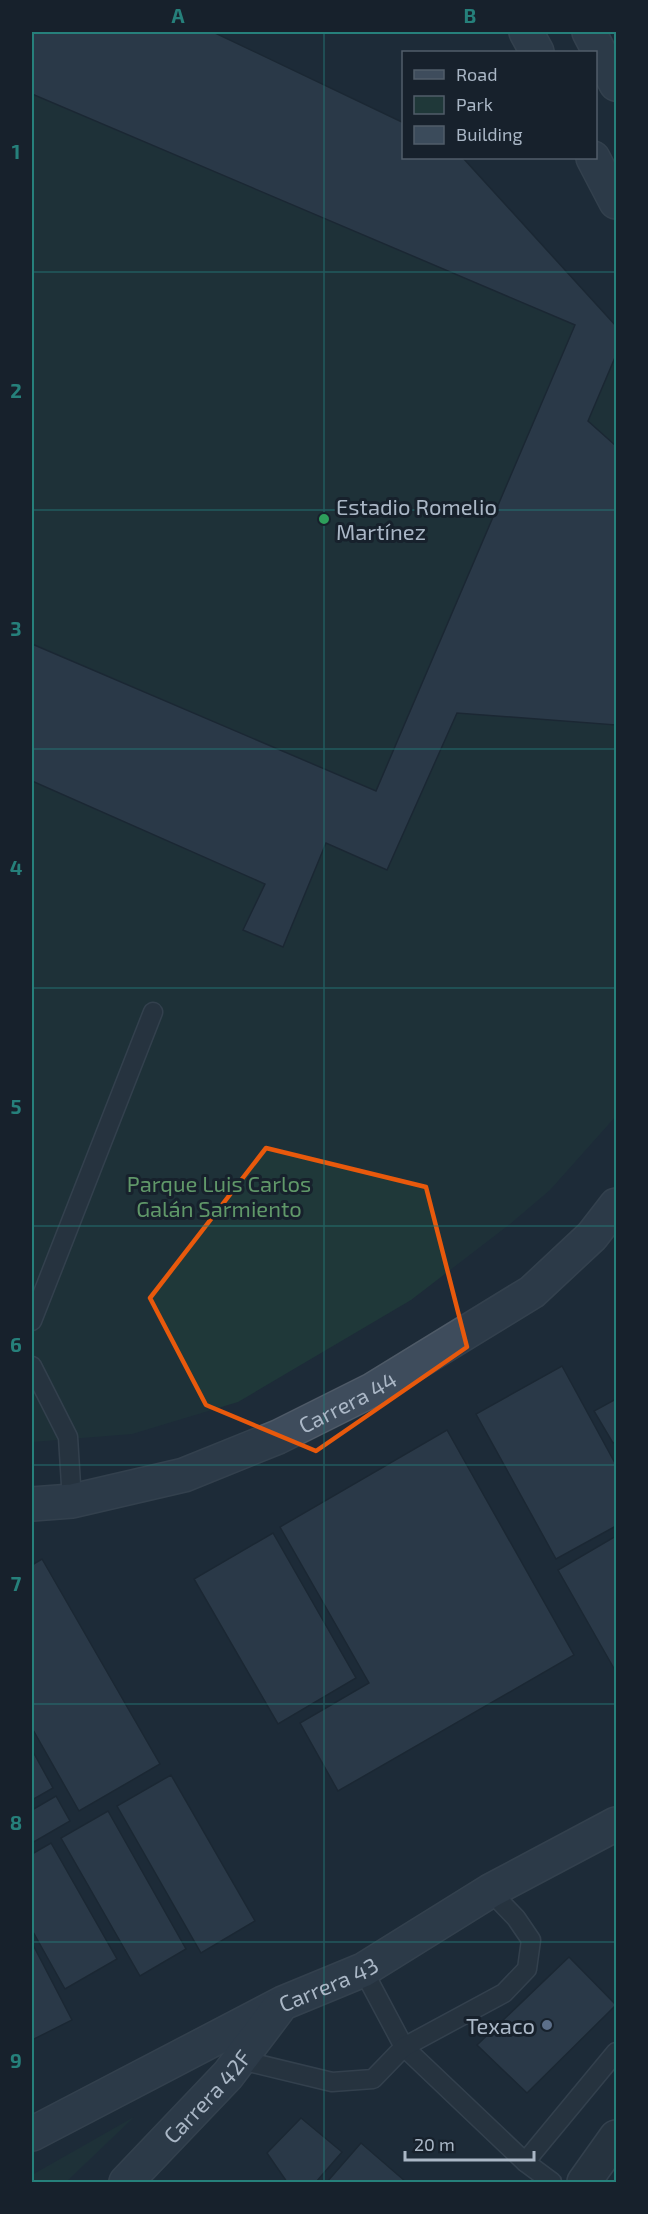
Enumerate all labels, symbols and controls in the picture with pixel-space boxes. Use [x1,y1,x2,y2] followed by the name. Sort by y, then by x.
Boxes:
[171,3,185,27] text: A
[464,3,476,27] text: B
[402,51,597,159] legend
[456,63,497,85] text: Road
[456,93,493,115] text: Park
[456,123,523,145] text: Building
[12,139,20,163] text: 1
[10,378,22,402] text: 2
[336,493,497,544] place label: Estadio Romelio Martínez
[317,512,331,526] marker: Estadio Romelio Martínez
[10,616,22,640] text: 3
[10,855,23,879] text: 4
[10,1094,22,1118] text: 5
[127,1170,311,1221] park label: Parque Luis Carlos Galán Sarmiento
[10,1332,22,1356] text: 6
[294,1365,401,1438] street label: Carrera 44
[11,1571,22,1595] text: 7
[10,1810,22,1834] text: 8
[275,1951,383,2016] street label: Carrera 43
[466,2012,535,2038] place label: Texaco
[540,2018,554,2032] marker: Texaco
[158,2044,256,2148] street label: Carrera 42F
[10,2048,22,2072] text: 9
[405,2124,534,2162] scale bar
[414,2133,455,2155] text: 20 m

